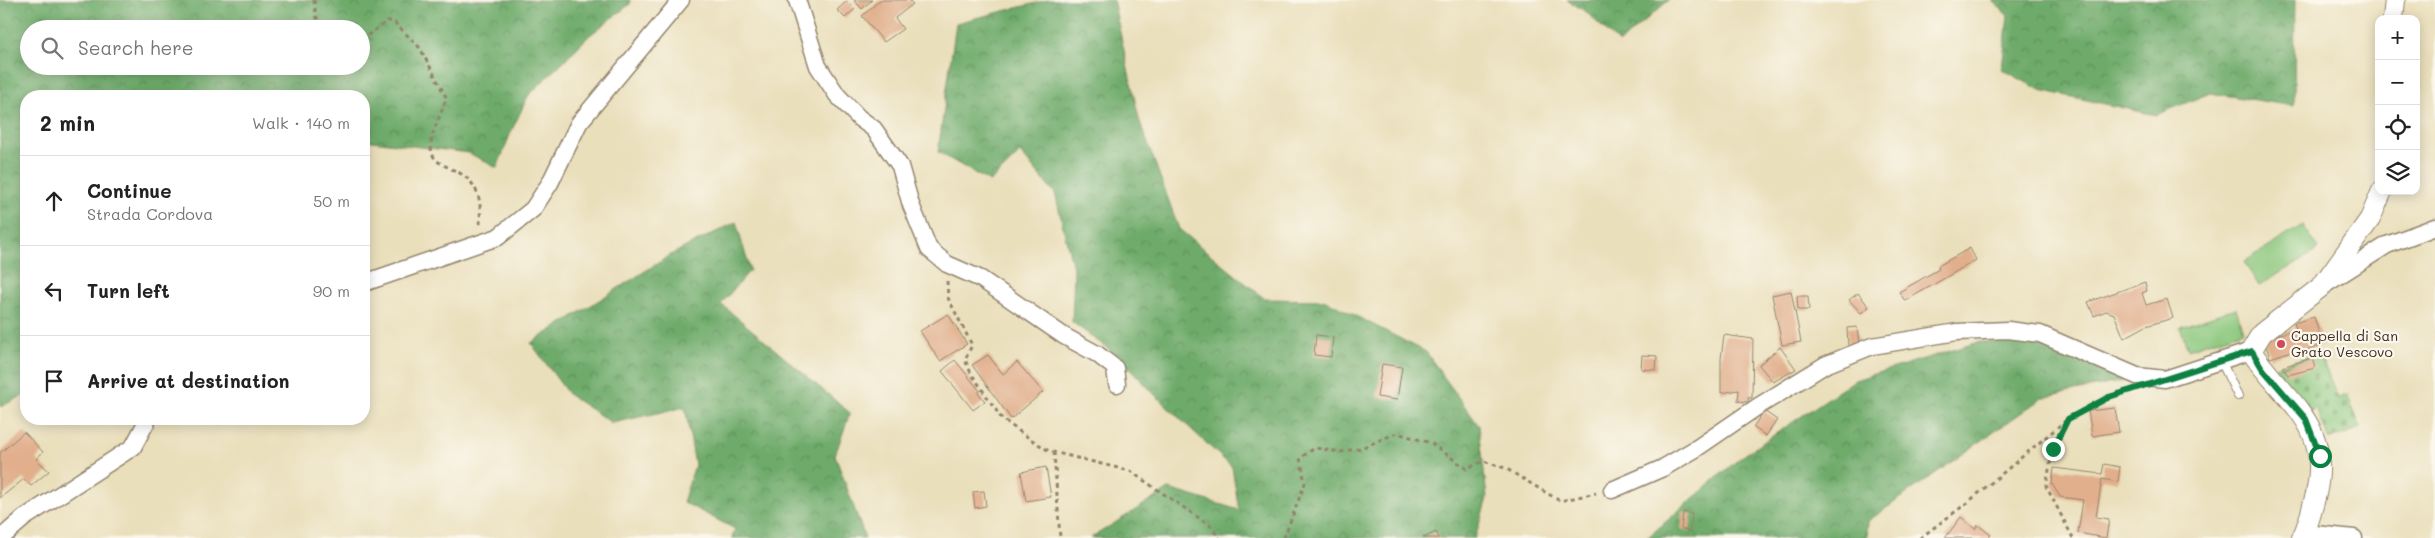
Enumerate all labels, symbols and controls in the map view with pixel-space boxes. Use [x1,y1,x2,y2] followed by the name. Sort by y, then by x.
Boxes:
[2375,15,2420,195] map controls
[2375,15,2420,60] button: +
[20,20,370,75] search box
[38,34,66,62] icon: search
[78,35,194,60] text: Search here
[2375,60,2420,105] button: −
[2375,105,2420,150] button: locate
[40,109,95,136] text: 2 min
[252,112,350,133] text: Walk · 140 m
[2375,150,2420,195] button: layers
[87,178,172,203] text: Continue
[40,187,68,215] icon: ahead
[313,190,350,211] text: 50 m
[87,203,213,224] text: Strada Cordova
[40,277,68,305] icon: left
[87,278,170,303] text: Turn left
[313,280,350,301] text: 90 m
[2291,326,2398,361] place label: Cappella di San Grato Vescovo
[2275,338,2287,350] marker: Cappella di San Grato Vescovo
[40,367,68,395] icon: arrive
[87,368,290,393] text: Arrive at destination
[2042,438,2065,461] route end
[2309,445,2332,468] route start

